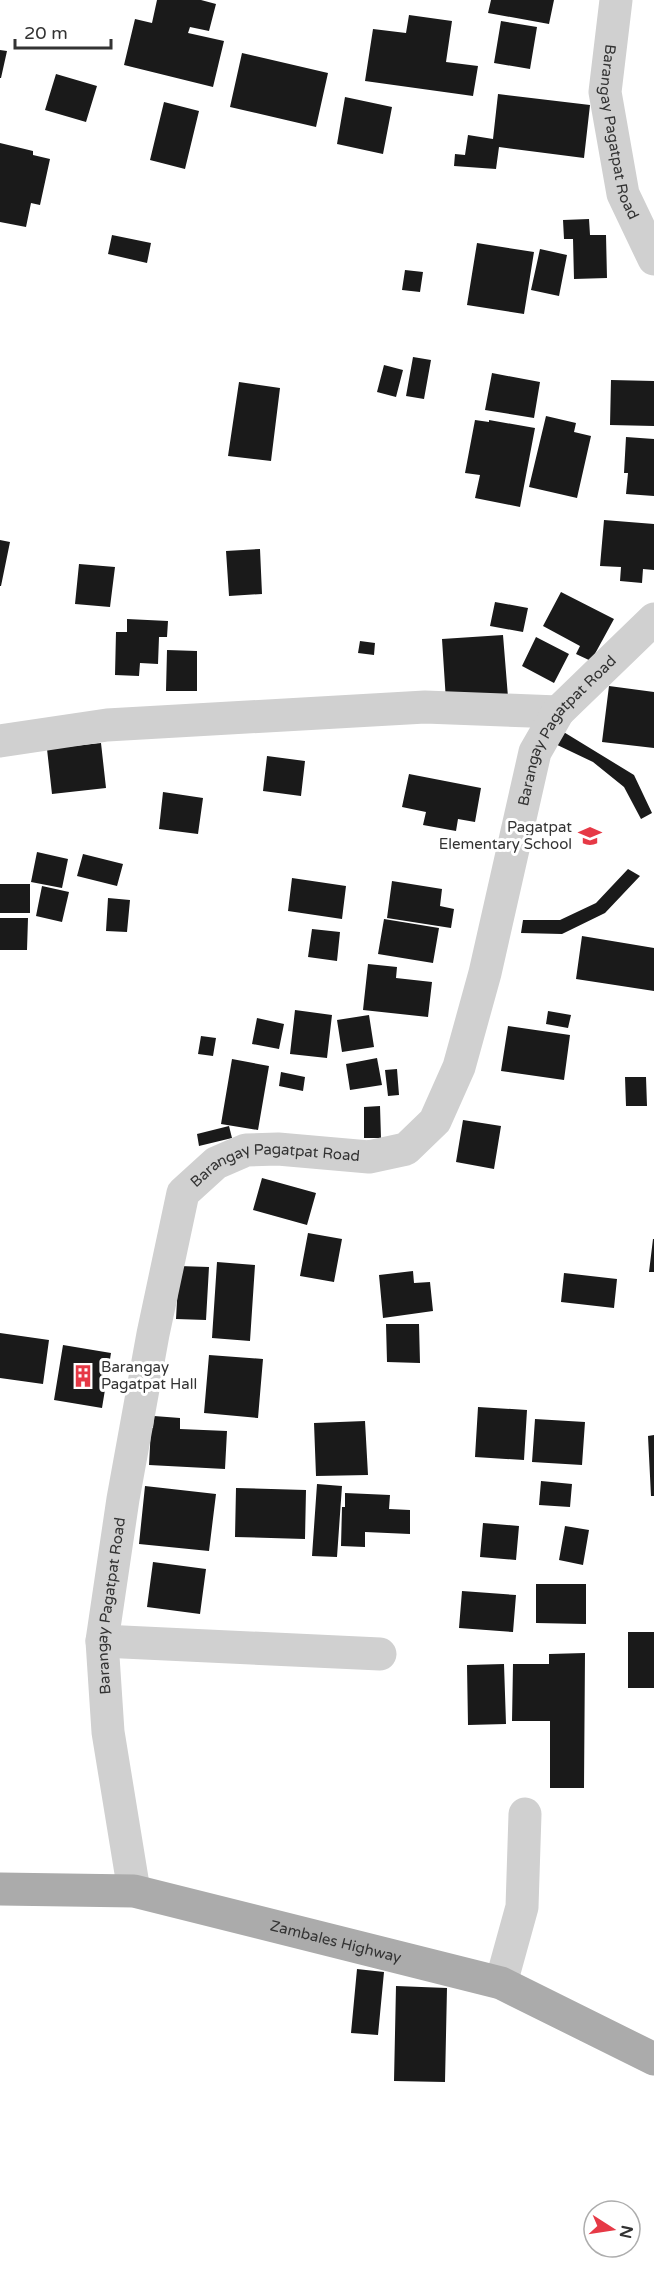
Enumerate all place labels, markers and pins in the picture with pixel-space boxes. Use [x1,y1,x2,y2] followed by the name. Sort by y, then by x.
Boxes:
[439,818,572,853] place label: Pagatpat Elementary School
[577,823,603,849] school or university icon: Pagatpat Elementary School
[101,1358,197,1393] place label: Barangay Pagatpat Hall
[70,1363,96,1389] building icon: Barangay Pagatpat Hall

